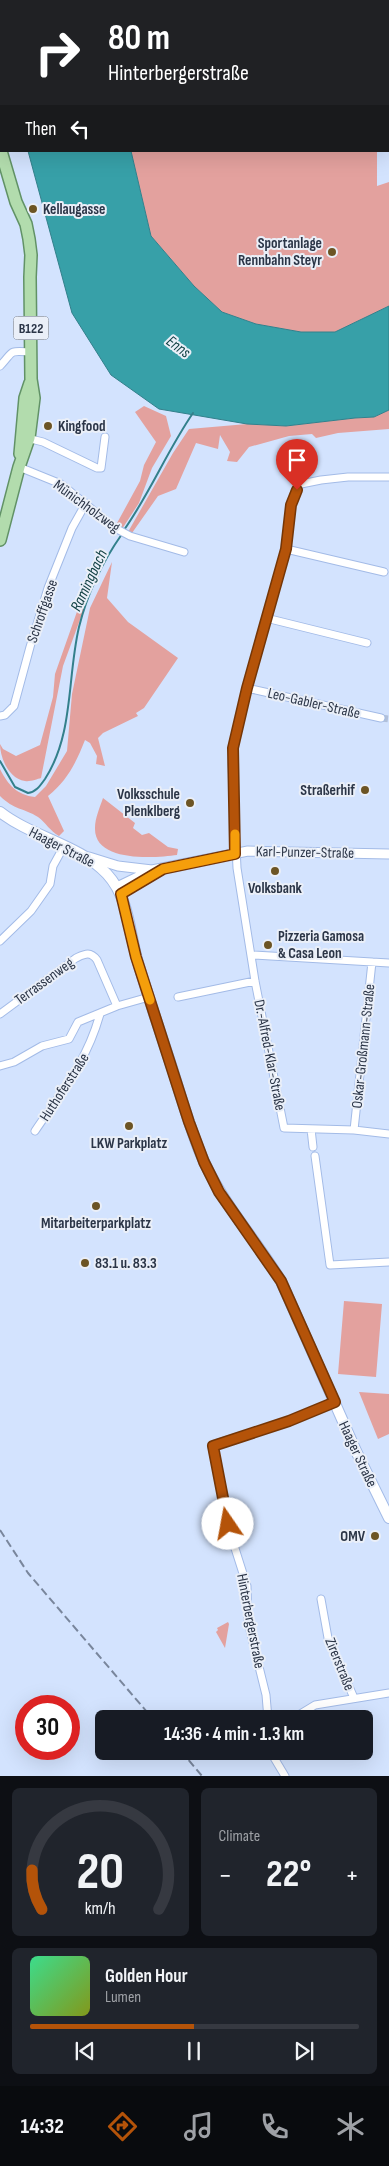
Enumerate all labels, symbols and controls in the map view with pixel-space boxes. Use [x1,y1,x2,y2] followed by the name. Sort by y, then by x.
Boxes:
[108,17,170,60] text: 80 m
[25,20,90,85] icon: right
[108,60,249,87] text: Hinterbergerstraße
[66,115,94,143] icon: left
[25,118,56,141] text: Then
[43,200,105,219] place label: Kellaugasse
[27,203,39,215] marker: Kellaugasse
[238,234,322,270] place label: Sportanlage Rennbahn Steyr
[326,246,338,258] marker: Sportanlage Rennbahn Steyr
[14,316,48,339] road number: B122
[162,332,194,363] water label: Enns
[58,417,106,436] place label: Kingfood
[42,420,54,432] marker: Kingfood
[276,439,318,490] pin
[283,446,311,474] icon: arrive
[50,476,124,537] street label: Münichholzweg
[67,547,112,614] water label: Ramingbach
[23,577,62,645] street label: Schroffgasse
[266,684,362,723] street label: Leo-Gabler-Straße
[300,781,355,800] place label: Straßerhif
[359,784,371,796] marker: Straßerhif
[117,785,181,821] place label: Volksschule Plenklberg
[184,797,196,809] marker: Volksschule Plenklberg
[26,823,98,872] street label: Haager Straße
[256,842,354,863] street label: Karl-Punzer-Straße
[269,865,281,877] marker: Volksbank
[248,879,303,898] place label: Volksbank
[278,927,364,963] place label: Pizzeria Gamosa & Casa Leon
[262,939,274,951] marker: Pizzeria Gamosa & Casa Leon
[11,954,78,1009] street label: Terrassenweg
[348,983,379,1109] street label: Oskar-Großmann-Straße
[249,998,290,1112] street label: Dr.-Alfred-Klar-Straße
[35,1050,93,1125] street label: Huthoferstraße
[123,1120,135,1132] marker: LKW Parkplatz
[91,1134,167,1153] place label: LKW Parkplatz
[90,1200,102,1212] marker: Mitarbeiterparkplatz
[41,1214,151,1233] place label: Mitarbeiterparkplatz
[95,1254,157,1273] place label: 83.1 u. 83.3
[79,1257,91,1269] marker: 83.1 u. 83.3
[334,1418,381,1490] street label: Haager Straße
[201,1497,253,1549] position arrow
[340,1527,366,1546] place label: OMV
[369,1530,381,1542] marker: OMV
[232,1572,269,1670] street label: Hinterbergerstraße
[320,1635,359,1693] street label: Zirerstraße
[15,1695,80,1760] speed limit sign: 30
[164,1723,304,1746] text: 14:36 · 4 min · 1.3 km
[219,1827,260,1846] text: Climate
[76,1841,124,1904] text: 20
[266,1852,311,1897] text: 22°
[219,1859,232,1892] text: −
[345,1859,359,1892] text: +
[85,1898,116,1919] text: km/h
[105,1965,188,1988] text: Golden Hour
[105,1988,141,2007] text: Lumen
[71,2037,99,2065] icon: previous
[180,2037,208,2065] icon: pause
[290,2037,318,2065] icon: next
[105,2109,140,2144] icon: directions
[181,2109,216,2144] icon: music
[257,2109,292,2144] icon: phone
[333,2109,368,2144] icon: climate
[21,2113,64,2140] text: 14:32

